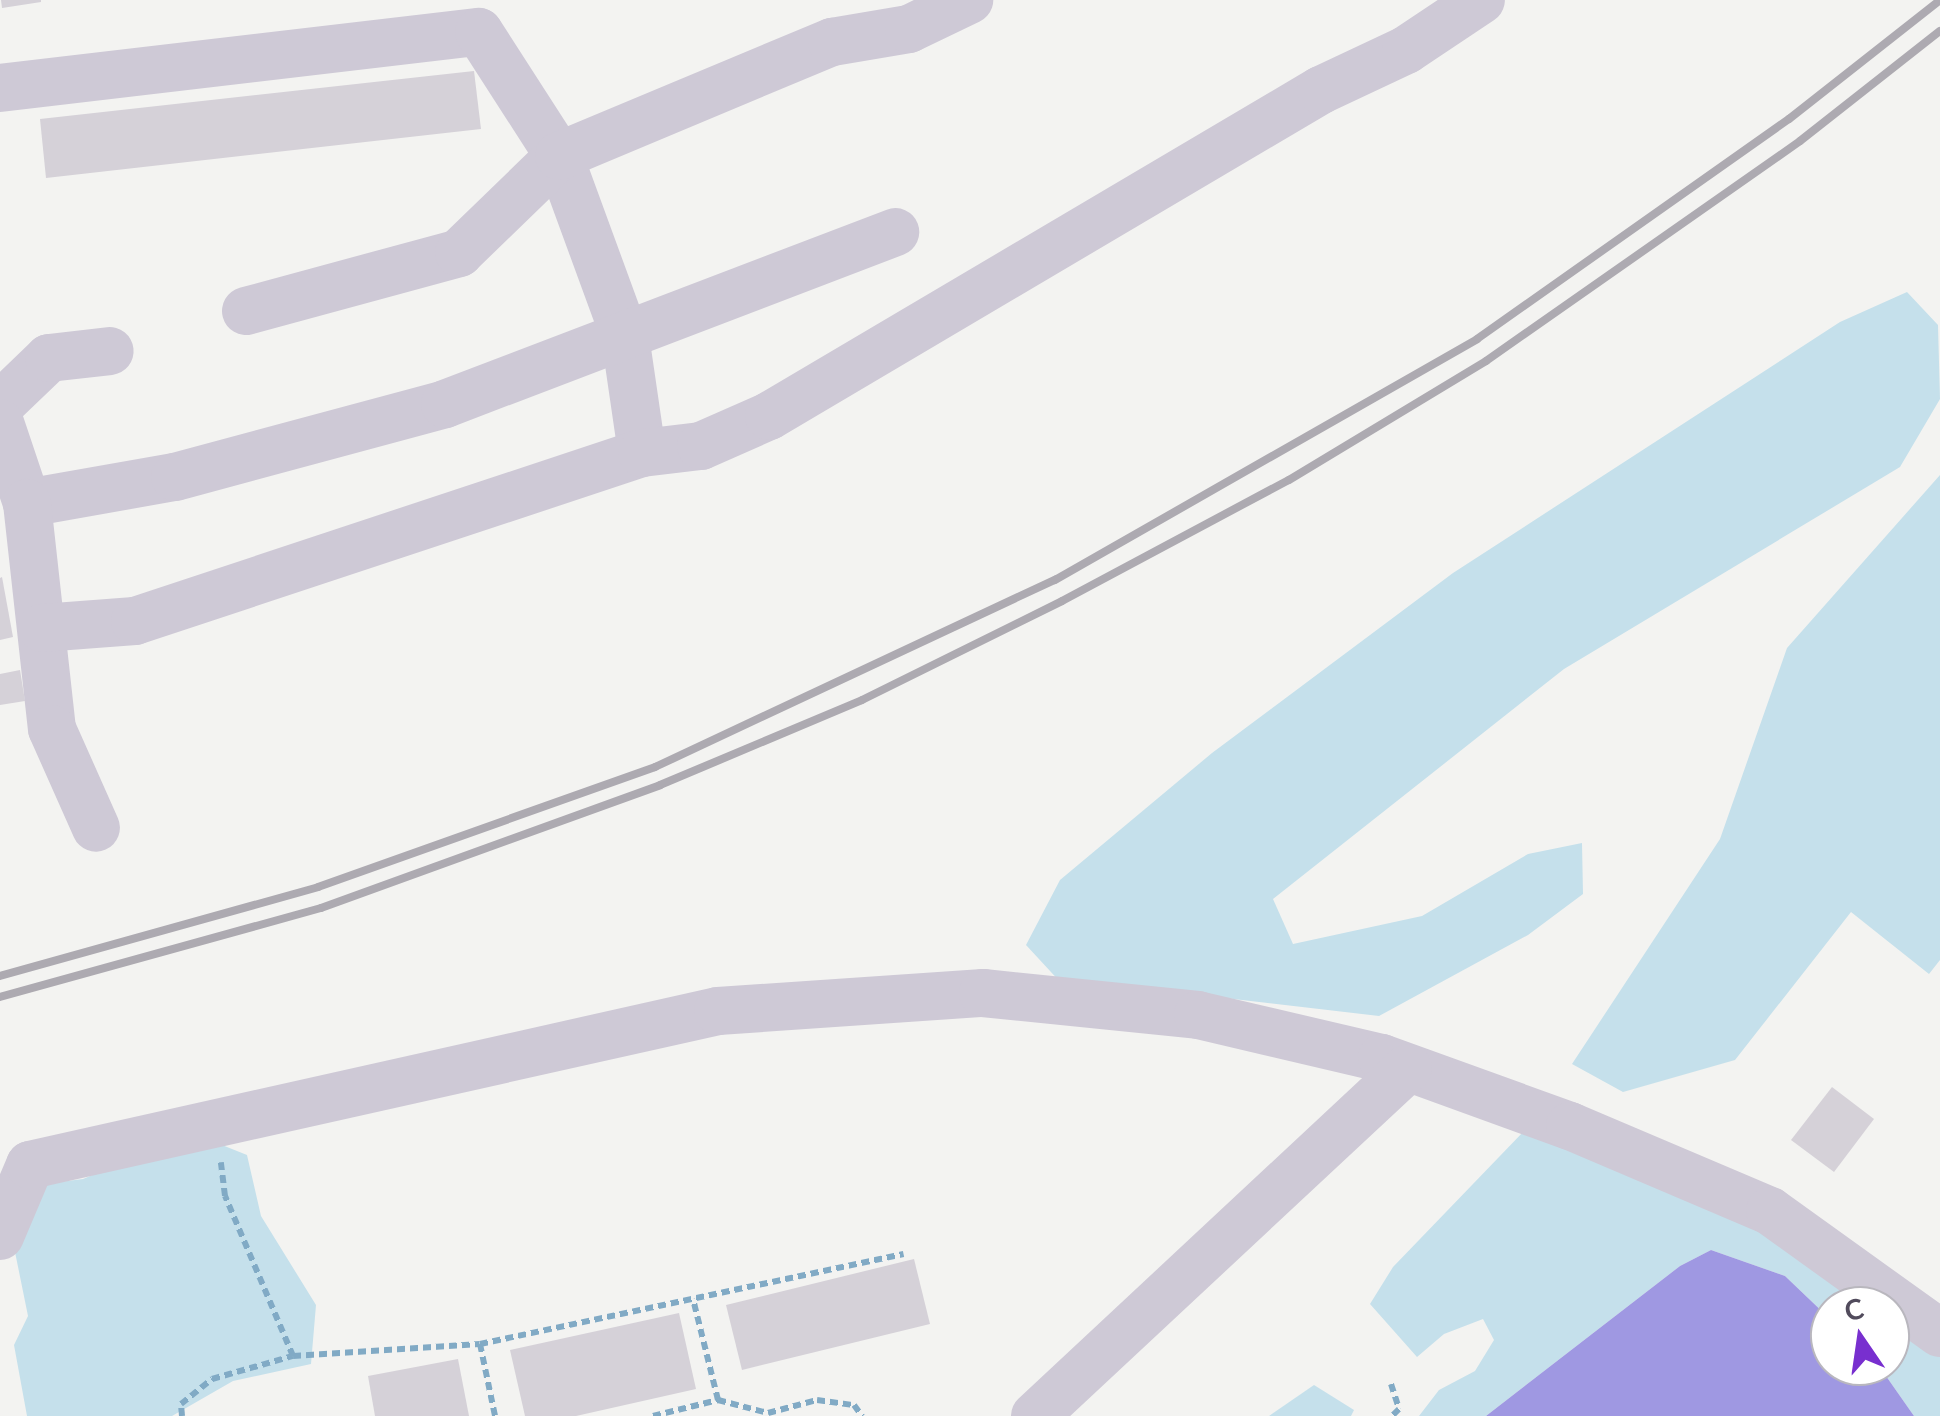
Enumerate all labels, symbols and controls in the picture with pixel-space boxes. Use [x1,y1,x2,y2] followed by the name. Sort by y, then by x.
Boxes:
[1810,1286,1910,1386] north arrow
[1841,1290,1867,1327] text: С

